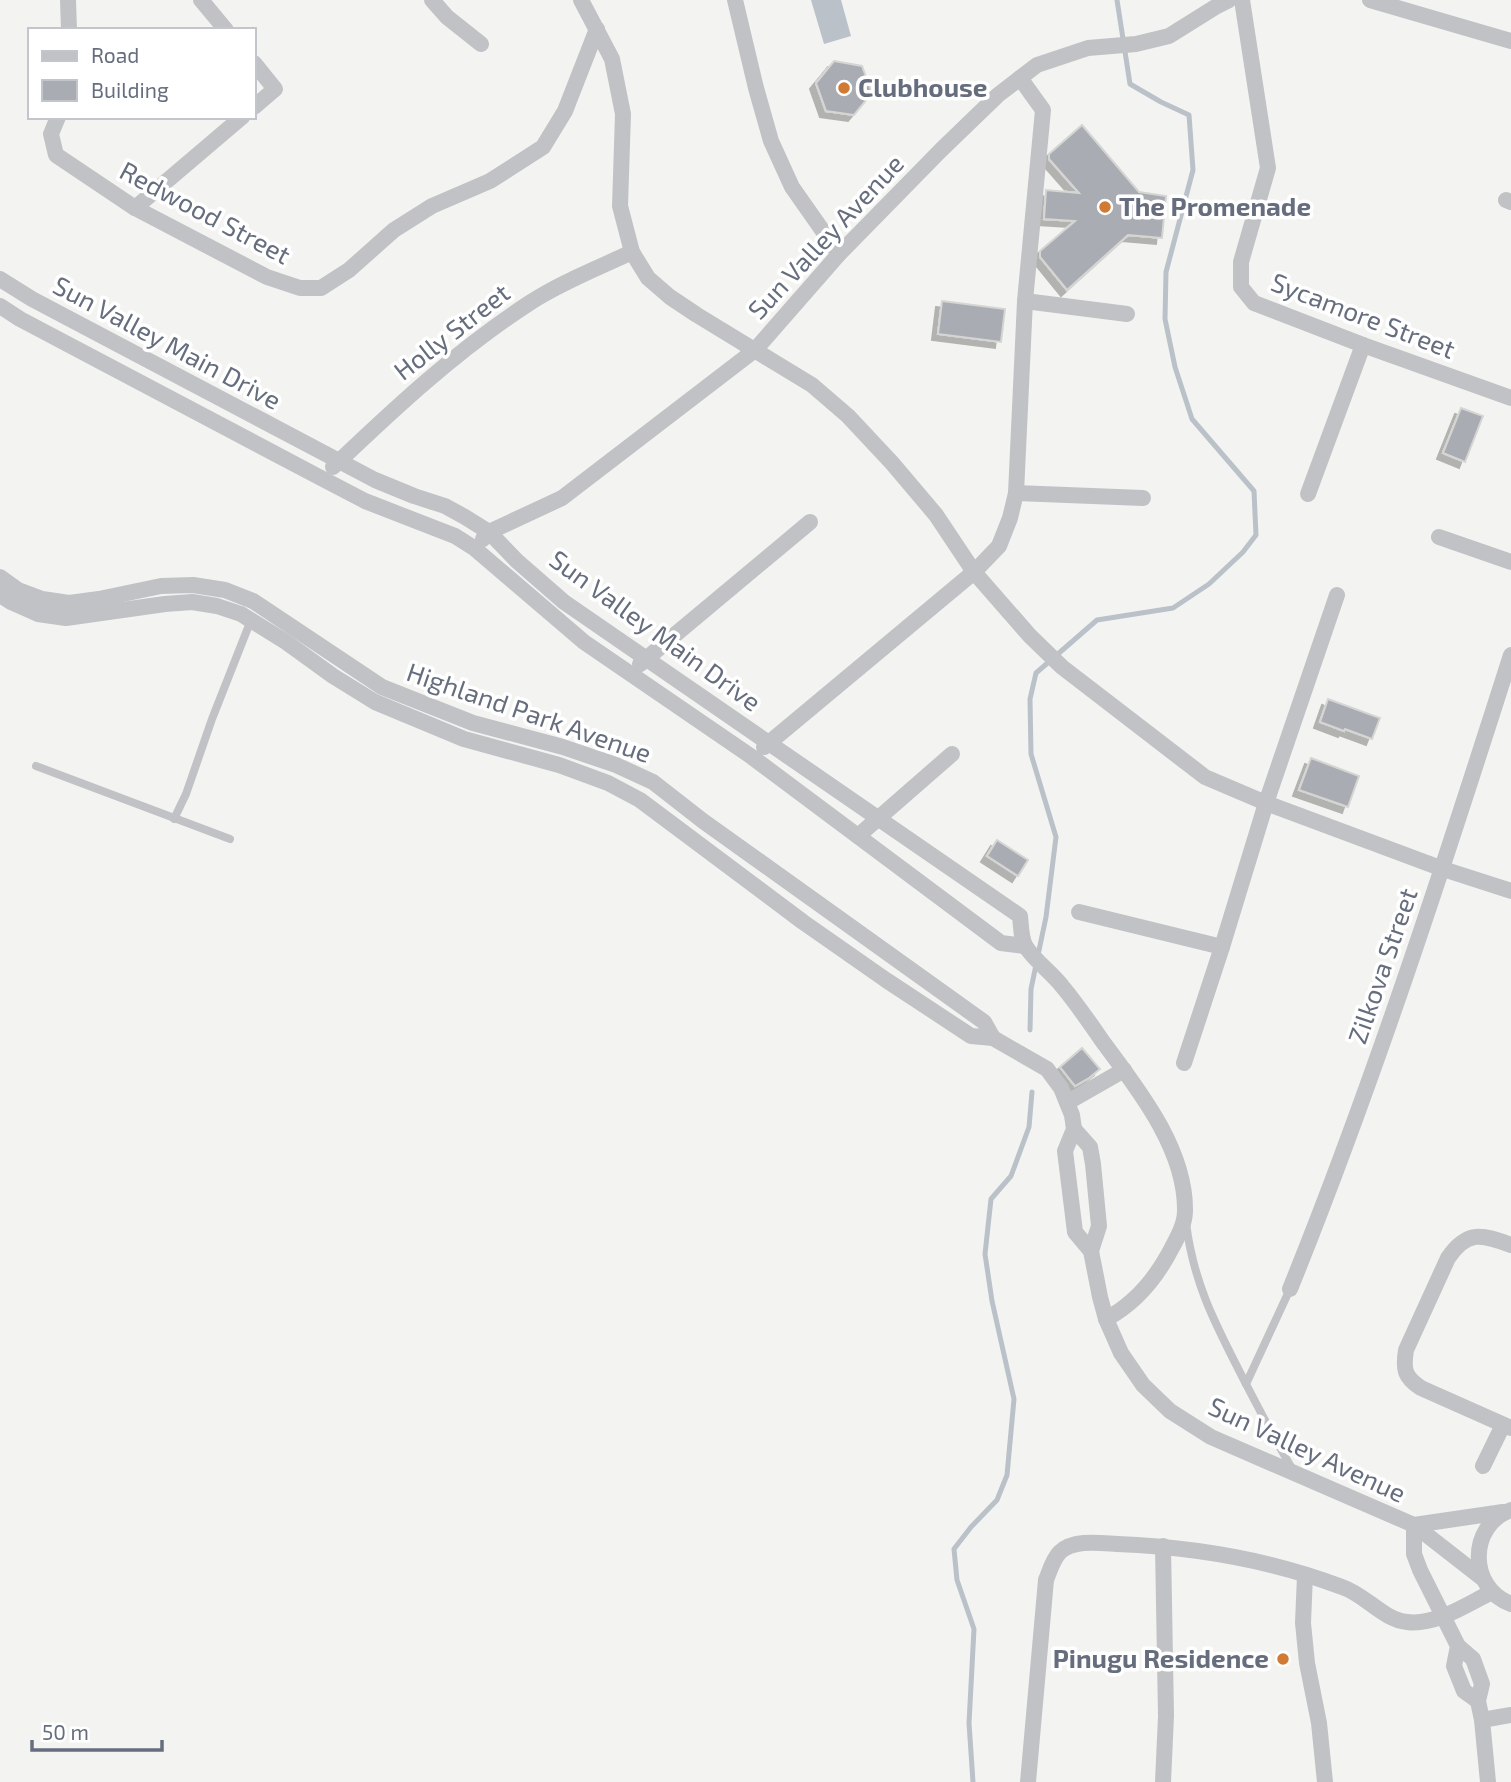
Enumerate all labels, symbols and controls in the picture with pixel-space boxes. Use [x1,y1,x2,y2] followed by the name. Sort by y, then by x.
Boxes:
[28,28,256,119] legend
[91,42,139,67] text: Road
[858,71,988,102] place label: Clubhouse
[91,77,169,102] text: Building
[836,80,852,96] marker: Clubhouse
[741,147,909,325] street label: Sun Valley Avenue
[115,154,296,270] street label: Redwood Street
[1119,190,1311,221] place label: The Promenade
[1097,199,1113,215] marker: The Promenade
[1267,265,1460,364] street label: Sycamore Street
[48,268,287,415] street label: Sun Valley Main Drive
[387,276,515,386] street label: Holly Street
[544,543,768,717] street label: Sun Valley Main Drive
[403,655,656,768] street label: Highland Park Avenue
[1341,884,1423,1047] street label: Zilkova Street
[1204,1389,1411,1508] street label: Sun Valley Avenue
[1053,1642,1269,1673] place label: Pinugu Residence
[1275,1651,1291,1667] marker: Pinugu Residence
[32,1708,161,1752] scale bar
[42,1719,89,1744] text: 50 m

